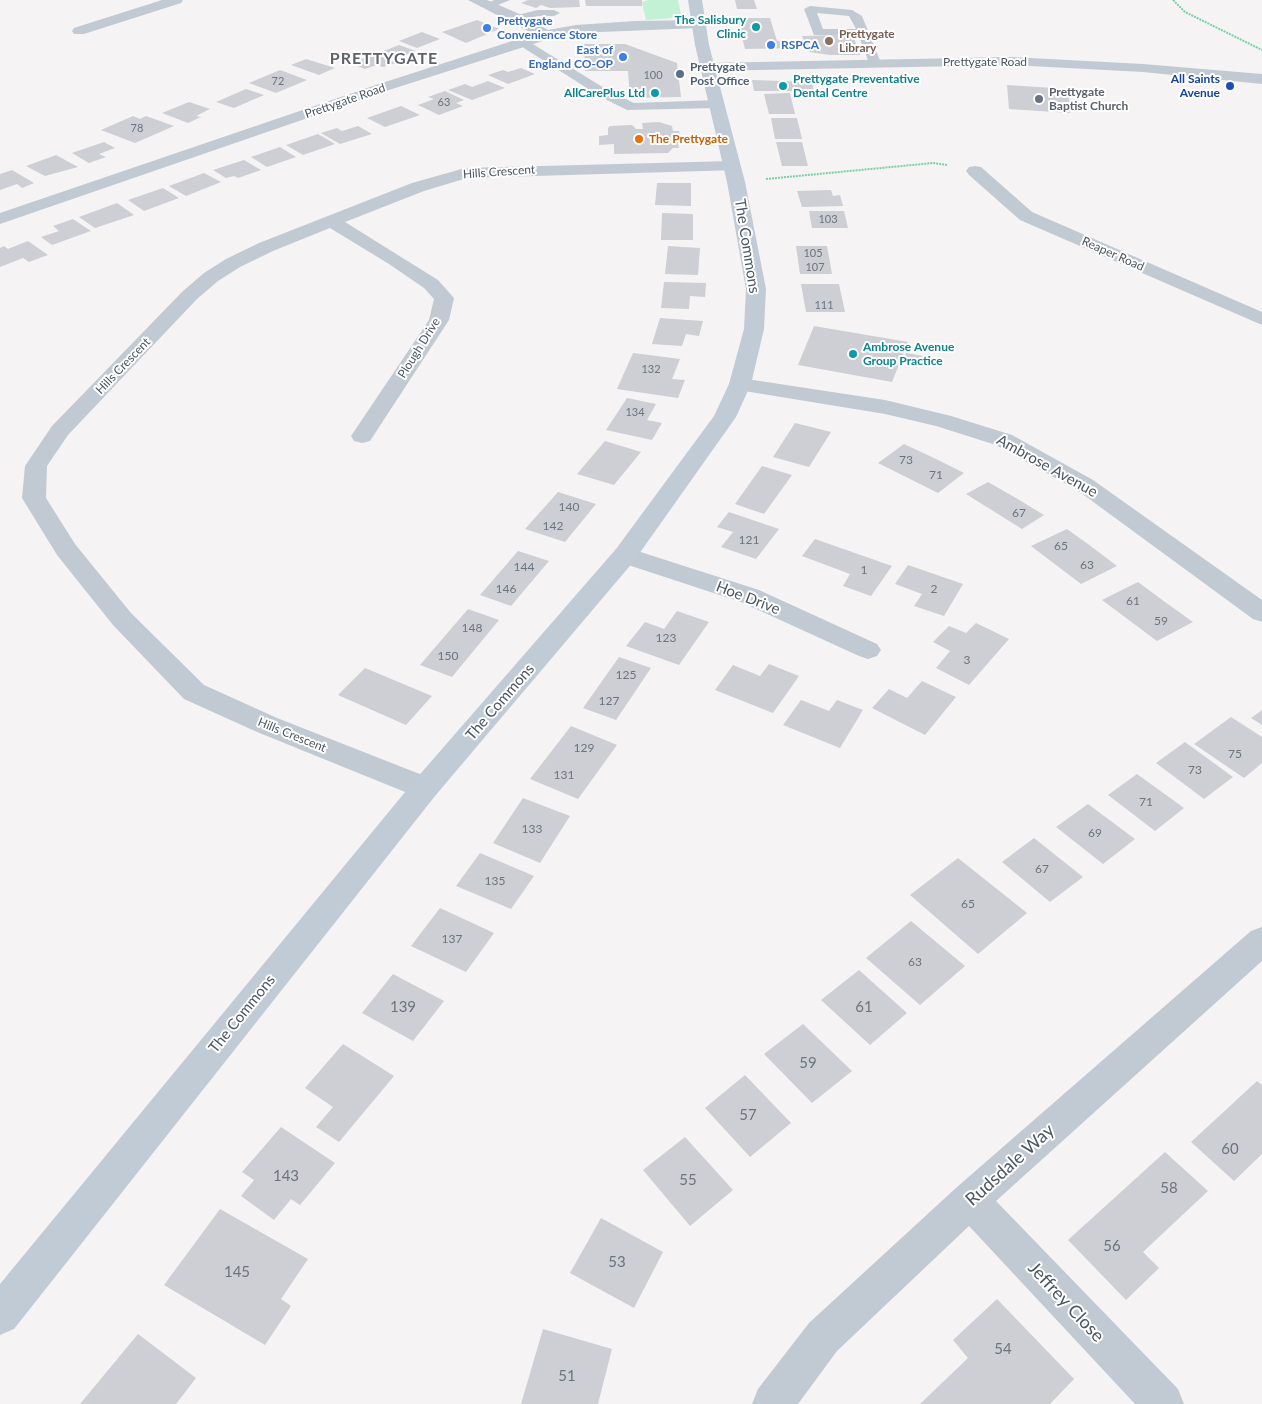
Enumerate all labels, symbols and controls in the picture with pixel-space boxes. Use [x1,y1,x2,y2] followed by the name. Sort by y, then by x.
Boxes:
[675,13,746,41] place label: The Salisbury Clinic
[497,14,597,42] place label: Prettygate Convenience Store
[750,21,762,33] marker: The Salisbury Clinic
[481,22,493,34] marker: Prettygate Convenience Store
[839,27,895,55] place label: Prettygate Library
[823,35,835,47] marker: Prettygate Library
[781,38,819,52] place label: RSPCA
[765,39,777,51] marker: RSPCA
[529,43,613,71] place label: East of England CO-OP
[328,49,440,69] district label: PRETTYGATE
[617,51,629,63] marker: East of England CO-OP
[943,55,1027,69] street label: Prettygate Road
[690,60,750,88] place label: Prettygate Post Office
[643,68,663,82] house number: 100
[674,68,686,80] marker: Prettygate Post Office
[793,72,920,100] place label: Prettygate Preventative Dental Centre
[1171,72,1220,100] place label: All Saints Avenue
[272,74,284,88] house number: 72
[303,80,387,122] street label: Prettygate Road
[777,80,789,92] marker: Prettygate Preventative Dental Centre
[1224,80,1236,92] marker: All Saints Avenue
[1049,85,1128,113] place label: Prettygate Baptist Church
[564,86,645,100] place label: AllCarePlus Ltd
[649,87,661,99] marker: AllCarePlus Ltd
[1033,93,1045,105] marker: Prettygate Baptist Church
[438,95,450,109] house number: 63
[131,121,143,135] house number: 78
[649,132,728,146] place label: The Prettygate
[633,133,645,145] marker: The Prettygate
[462,162,536,182] street label: Hills Crescent
[731,198,763,294] street label: The Commons
[818,212,838,226] house number: 103
[1080,234,1146,274] street label: Reaper Road
[803,246,823,260] house number: 105
[805,260,825,274] house number: 107
[814,298,834,312] house number: 111
[395,315,443,381] street label: Plough Drive
[93,335,153,397] street label: Hills Crescent
[863,340,954,368] place label: Ambrose Avenue Group Practice
[847,348,859,360] marker: Ambrose Avenue Group Practice
[641,362,661,376] house number: 132
[625,405,645,419] house number: 134
[993,431,1101,501] street label: Ambrose Avenue
[899,453,913,467] house number: 73
[929,468,943,482] house number: 71
[559,500,579,514] house number: 140
[1012,506,1026,520] house number: 67
[543,519,563,533] house number: 142
[739,533,759,547] house number: 121
[1054,539,1068,553] house number: 65
[1080,558,1094,572] house number: 63
[514,560,534,574] house number: 144
[861,563,867,577] house number: 1
[713,578,783,618] street label: Hoe Drive
[496,582,516,596] house number: 146
[931,582,937,596] house number: 2
[1126,594,1140,608] house number: 61
[1154,614,1168,628] house number: 59
[462,621,482,635] house number: 148
[656,631,676,645] house number: 123
[438,649,458,663] house number: 150
[964,653,970,667] house number: 3
[462,660,538,744] street label: The Commons
[616,668,636,682] house number: 125
[599,694,619,708] house number: 127
[256,715,328,755] street label: Hills Crescent
[574,741,594,755] house number: 129
[1228,747,1242,761] house number: 75
[1188,763,1202,777] house number: 73
[554,768,574,782] house number: 131
[1139,795,1153,809] house number: 71
[522,822,542,836] house number: 133
[1088,826,1102,840] house number: 69
[1035,862,1049,876] house number: 67
[485,874,505,888] house number: 135
[961,897,975,911] house number: 65
[442,932,462,946] house number: 137
[908,955,922,969] house number: 63
[205,971,279,1057] street label: The Commons
[390,998,416,1016] house number: 139
[855,998,873,1016] house number: 61
[799,1054,817,1072] house number: 59
[739,1106,757,1124] house number: 57
[961,1120,1059,1210] street label: Rudsdale Way
[1221,1140,1239,1158] house number: 60
[273,1167,299,1185] house number: 143
[679,1171,697,1189] house number: 55
[1160,1179,1178,1197] house number: 58
[1103,1237,1121,1255] house number: 56
[608,1253,626,1271] house number: 53
[1023,1257,1109,1347] street label: Jeffrey Close
[224,1263,250,1281] house number: 145
[994,1340,1012,1358] house number: 54
[558,1367,576,1385] house number: 51

